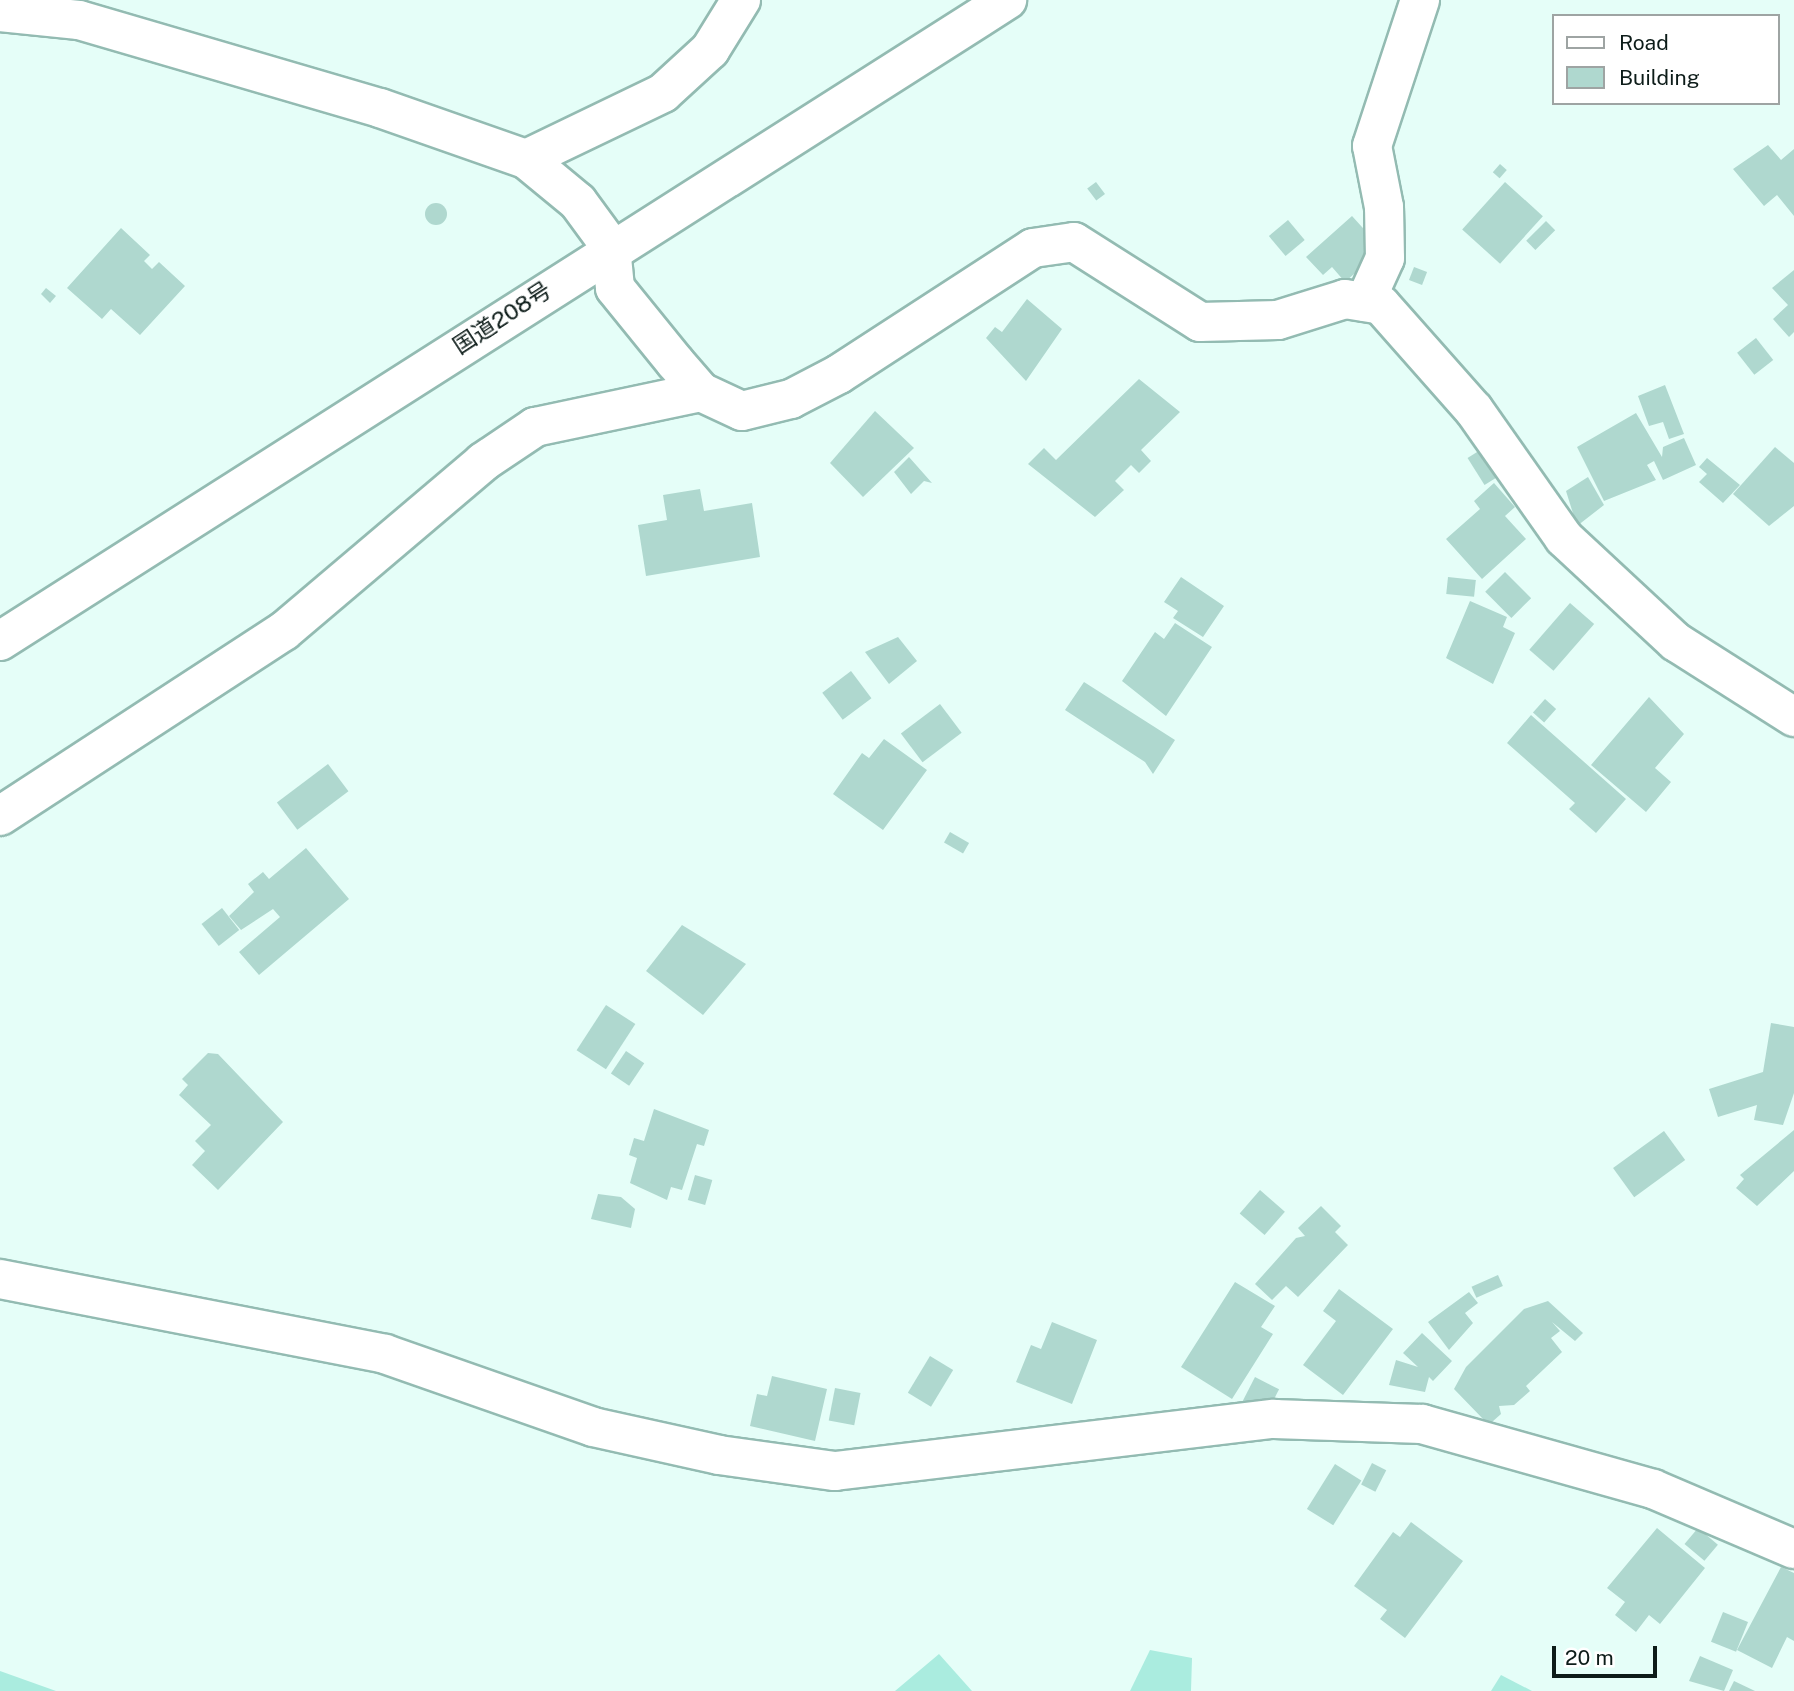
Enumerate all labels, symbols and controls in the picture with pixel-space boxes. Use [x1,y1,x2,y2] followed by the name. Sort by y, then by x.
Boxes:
[1552,14,1780,105] legend
[1619,30,1669,55] text: Road
[1619,65,1700,90] text: Building
[448,276,556,360] street label: 国道208号
[1556,1632,1661,1676] scale bar
[1565,1645,1614,1670] text: 20 m

